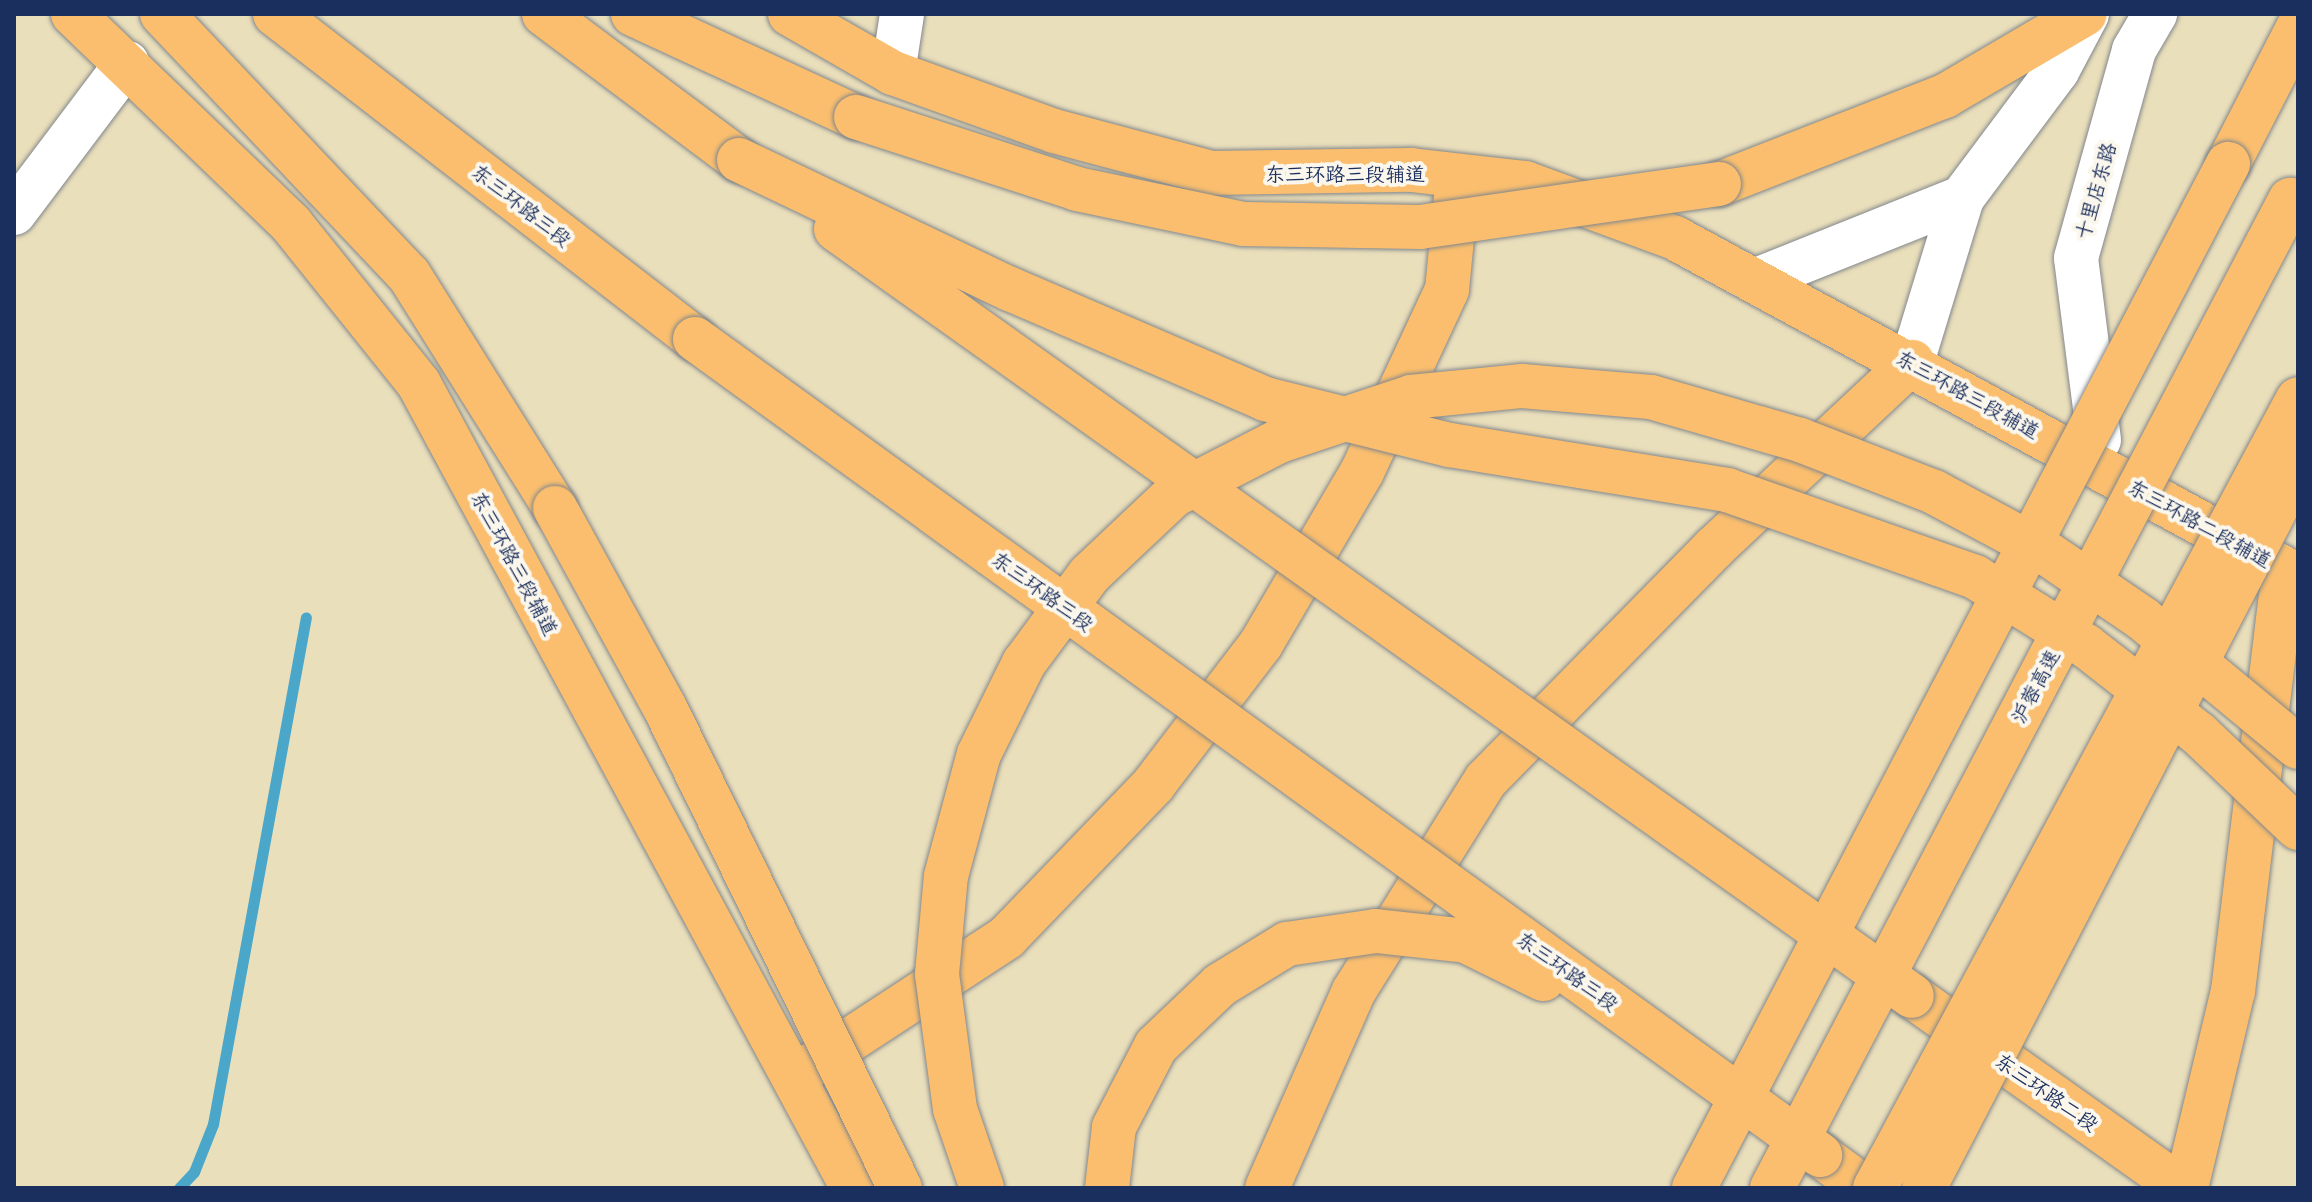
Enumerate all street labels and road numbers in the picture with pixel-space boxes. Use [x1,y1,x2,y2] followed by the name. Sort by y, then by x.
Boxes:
[2070,140,2120,242] street label: 十里店东路
[467,159,577,251] street label: 东三环路三段
[1265,161,1425,185] street label: 东三环路三段辅道
[1892,345,2044,443] street label: 东三环路三段辅道
[2124,474,2276,572] street label: 东三环路二段辅道
[467,487,563,639] street label: 东三环路三段辅道
[987,546,1099,636] street label: 东三环路三段
[2006,645,2064,727] street label: 沪蓉高速
[1512,926,1624,1016] street label: 东三环路三段
[1991,1048,2103,1136] street label: 东三环路二段

